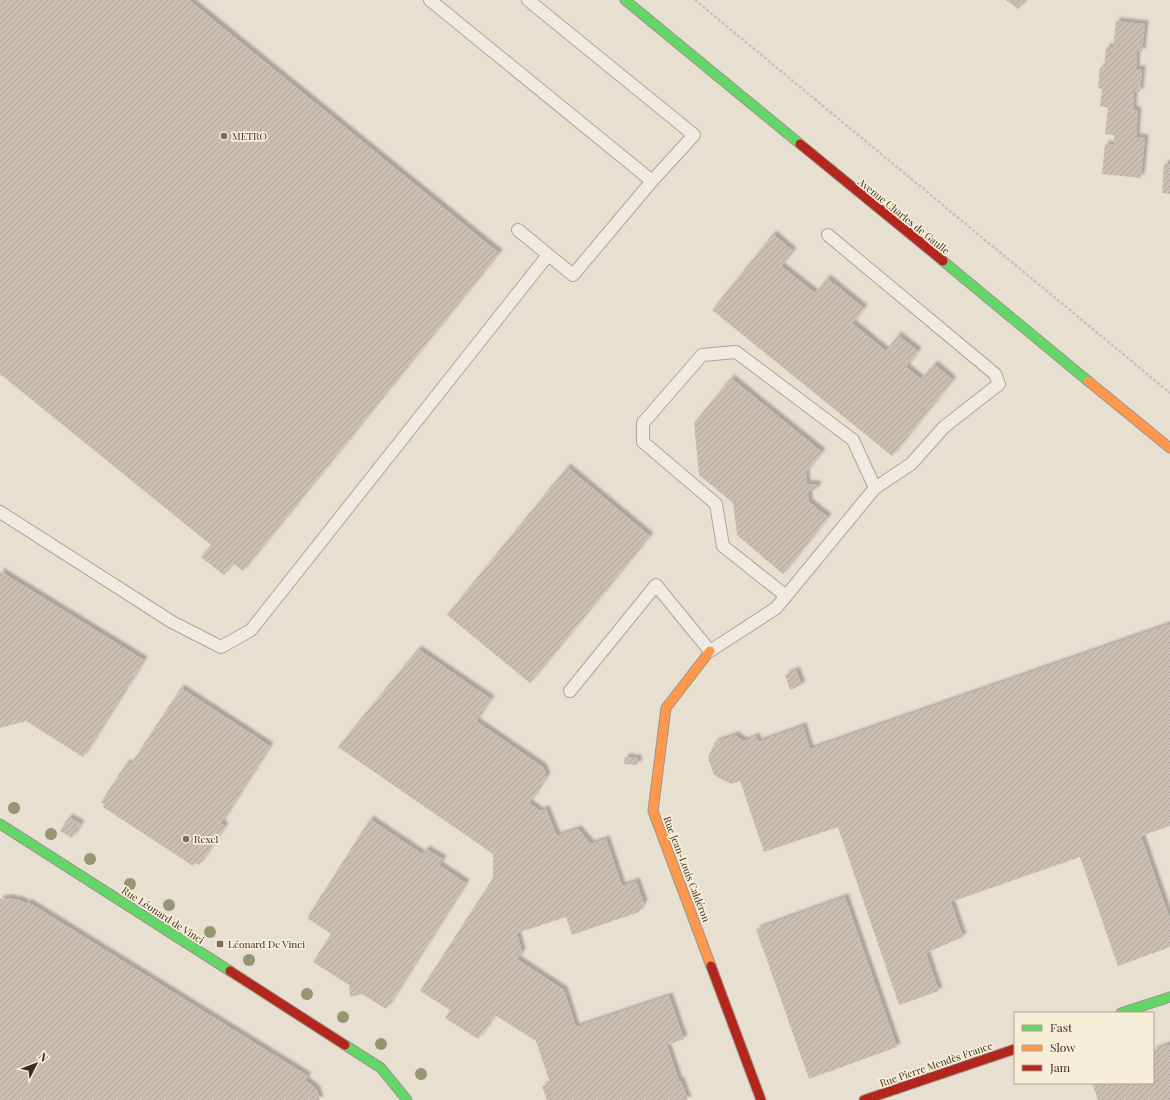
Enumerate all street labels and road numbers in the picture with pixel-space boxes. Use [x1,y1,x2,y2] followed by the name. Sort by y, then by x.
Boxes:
[854,174,953,257] street label: Avenue Charles de Gaulle
[660,814,714,924] street label: Rue Jean-Louis Caldéron
[119,883,207,947] street label: Rue Léonard de Vinci
[878,1038,994,1090] street label: Rue Pierre Mendès France

